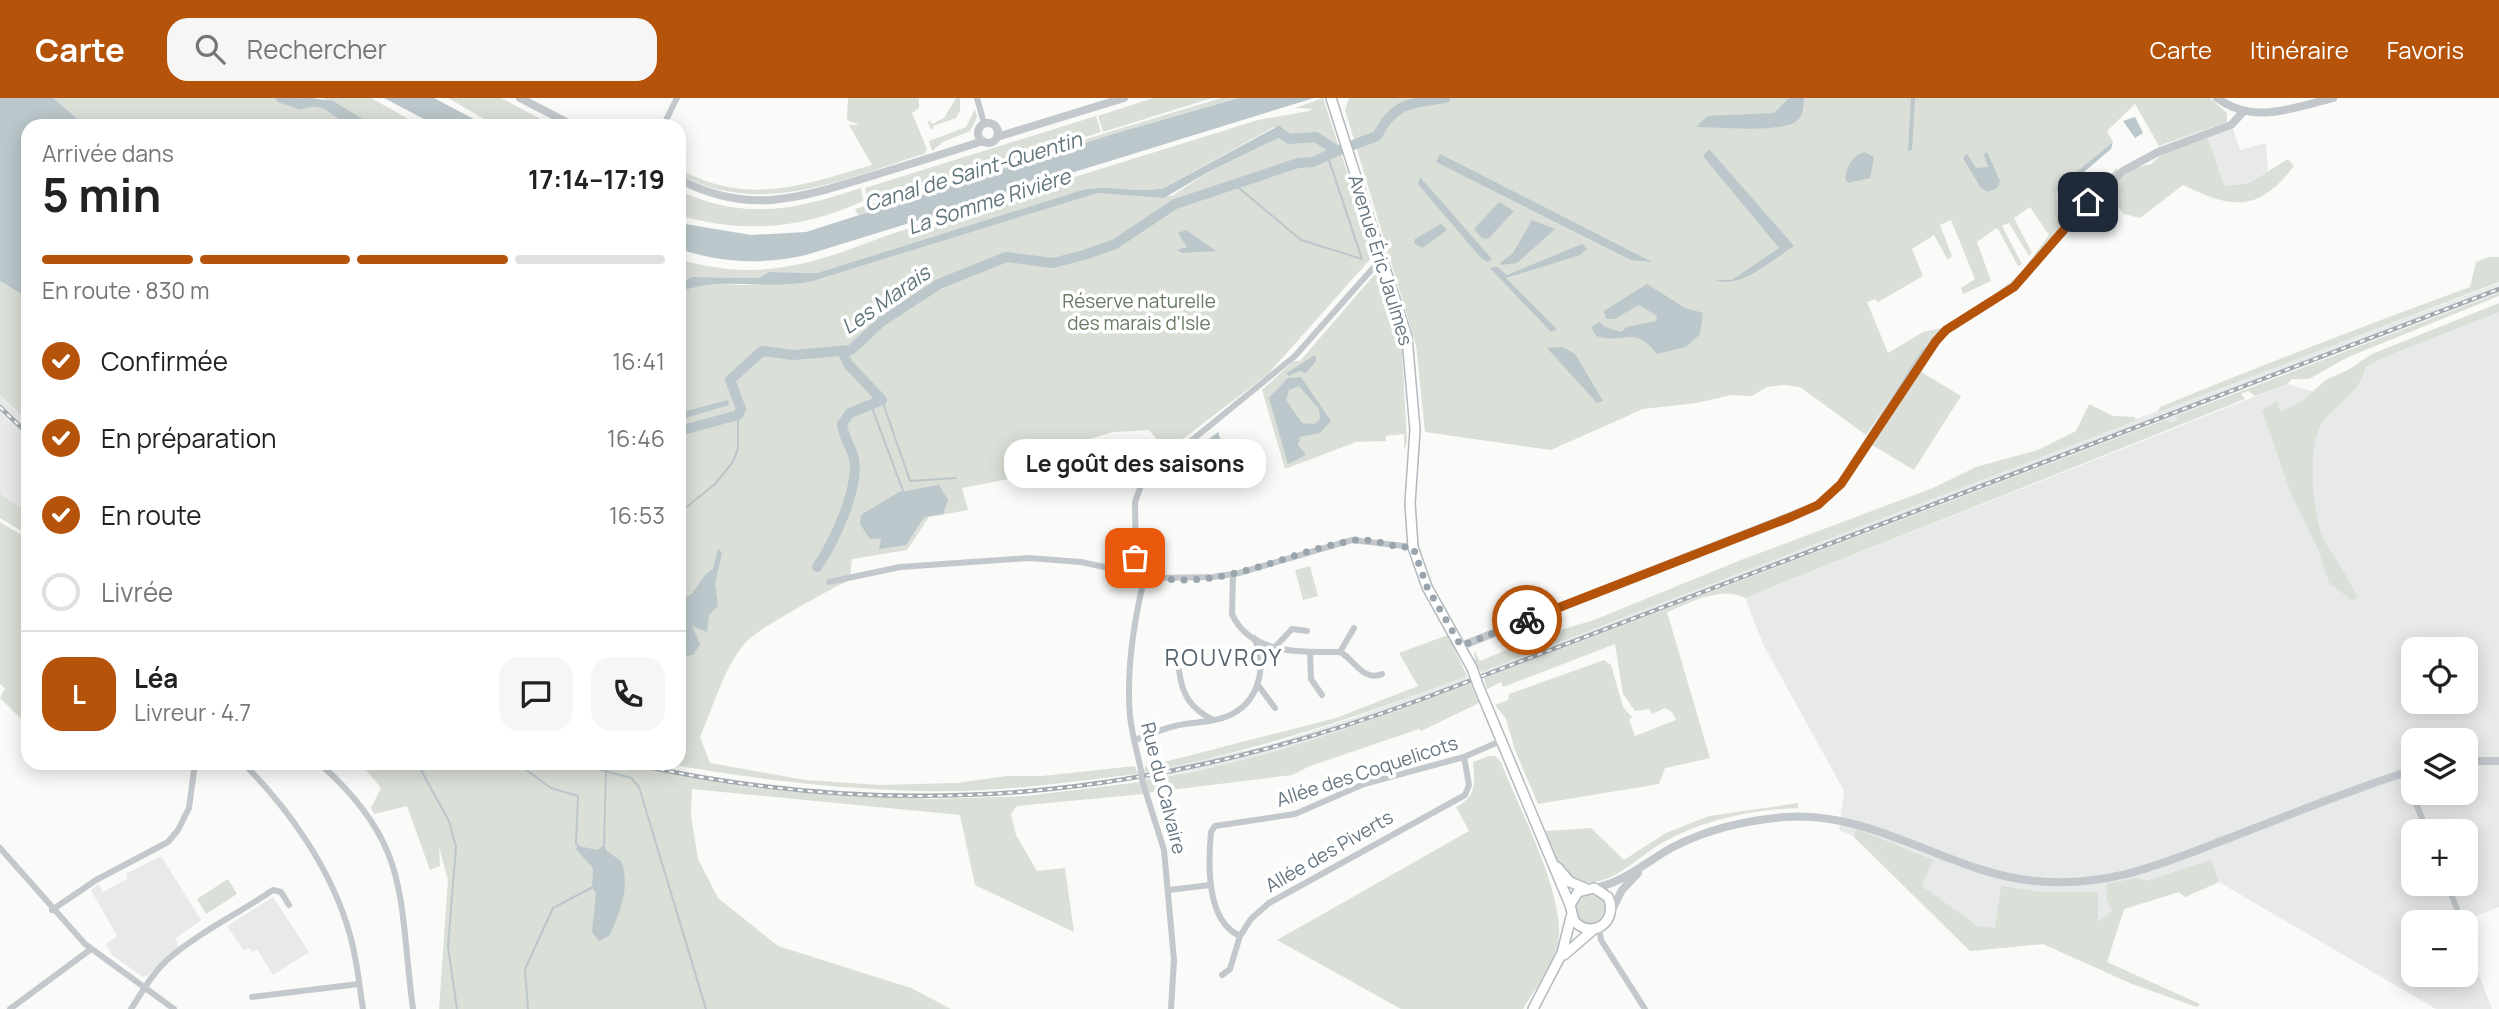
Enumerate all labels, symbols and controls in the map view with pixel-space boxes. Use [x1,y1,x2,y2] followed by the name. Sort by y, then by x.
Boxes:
[167,18,657,81] search box
[35,27,125,72] text: Carte
[191,30,229,68] icon: search
[247,31,387,67] text: Rechercher
[2150,33,2212,66] text: Carte
[2250,33,2349,66] text: Itinéraire
[2387,33,2464,66] text: Favoris
[861,124,1086,217] water label: Canal de Saint-Quentin
[42,137,174,169] text: Arrivée dans
[528,161,665,197] text: 17:14–17:19
[904,161,1075,241] water label: La Somme Rivière
[42,163,161,226] text: 5 min
[1343,171,1419,349] street label: Avenue Éric Jaulmes
[2058,172,2118,232] pin
[2069,183,2107,221] icon: home
[836,257,937,340] water label: Les Marais
[42,274,210,306] text: En route · 830 m
[1062,288,1216,336] park label: Réserve naturelle des marais d'Isle
[42,342,80,380] icon: check
[101,343,228,379] text: Confirmée
[612,345,665,377] text: 16:41
[42,419,80,457] icon: check
[101,420,276,456] text: En préparation
[607,422,665,454] text: 16:46
[1004,439,1266,488] callout: Le goût des saisons
[1026,447,1244,479] text: Le goût des saisons
[42,496,80,534] icon: check
[101,497,202,533] text: En route
[609,499,665,531] text: 16:53
[1105,528,1165,588] pin
[1116,539,1154,577] icon: bag
[101,574,173,610] text: Livrée
[1492,585,1562,655] courier
[1508,601,1546,639] icon: bike
[2401,637,2478,987] map controls
[2401,637,2478,714] button: locate
[1165,641,1283,673] district label: ROUVROY
[499,657,573,731] button: chat
[591,657,665,731] button: phone
[134,660,178,696] text: Léa
[72,676,86,712] text: L
[134,696,251,728] text: Livreur · 4.7
[1135,719,1193,857] street label: Rue du Calvaire
[2401,728,2478,805] button: layers
[1273,729,1461,813] street label: Allée des Coquelicots
[1260,804,1398,898] street label: Allée des Piverts
[2401,819,2478,896] button: +
[2401,910,2478,987] button: −

